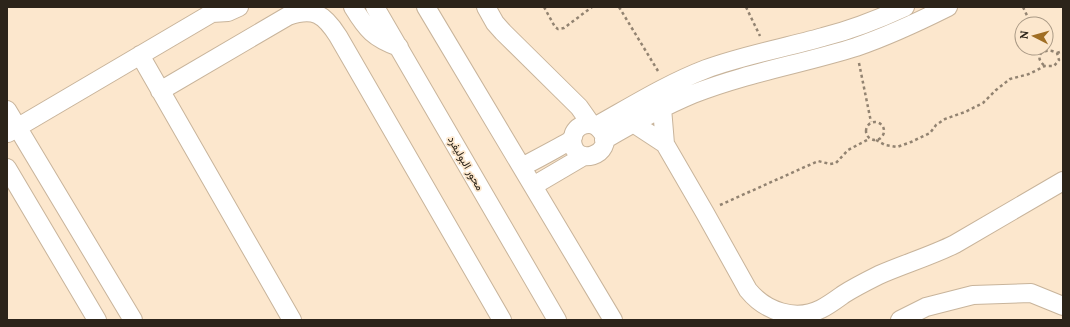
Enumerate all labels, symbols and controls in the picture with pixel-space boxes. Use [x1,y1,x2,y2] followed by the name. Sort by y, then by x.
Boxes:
[1014,16,1054,56] north arrow
[1017,30,1032,40] text: N
[445,133,487,193] street label: محور البوليفرد

